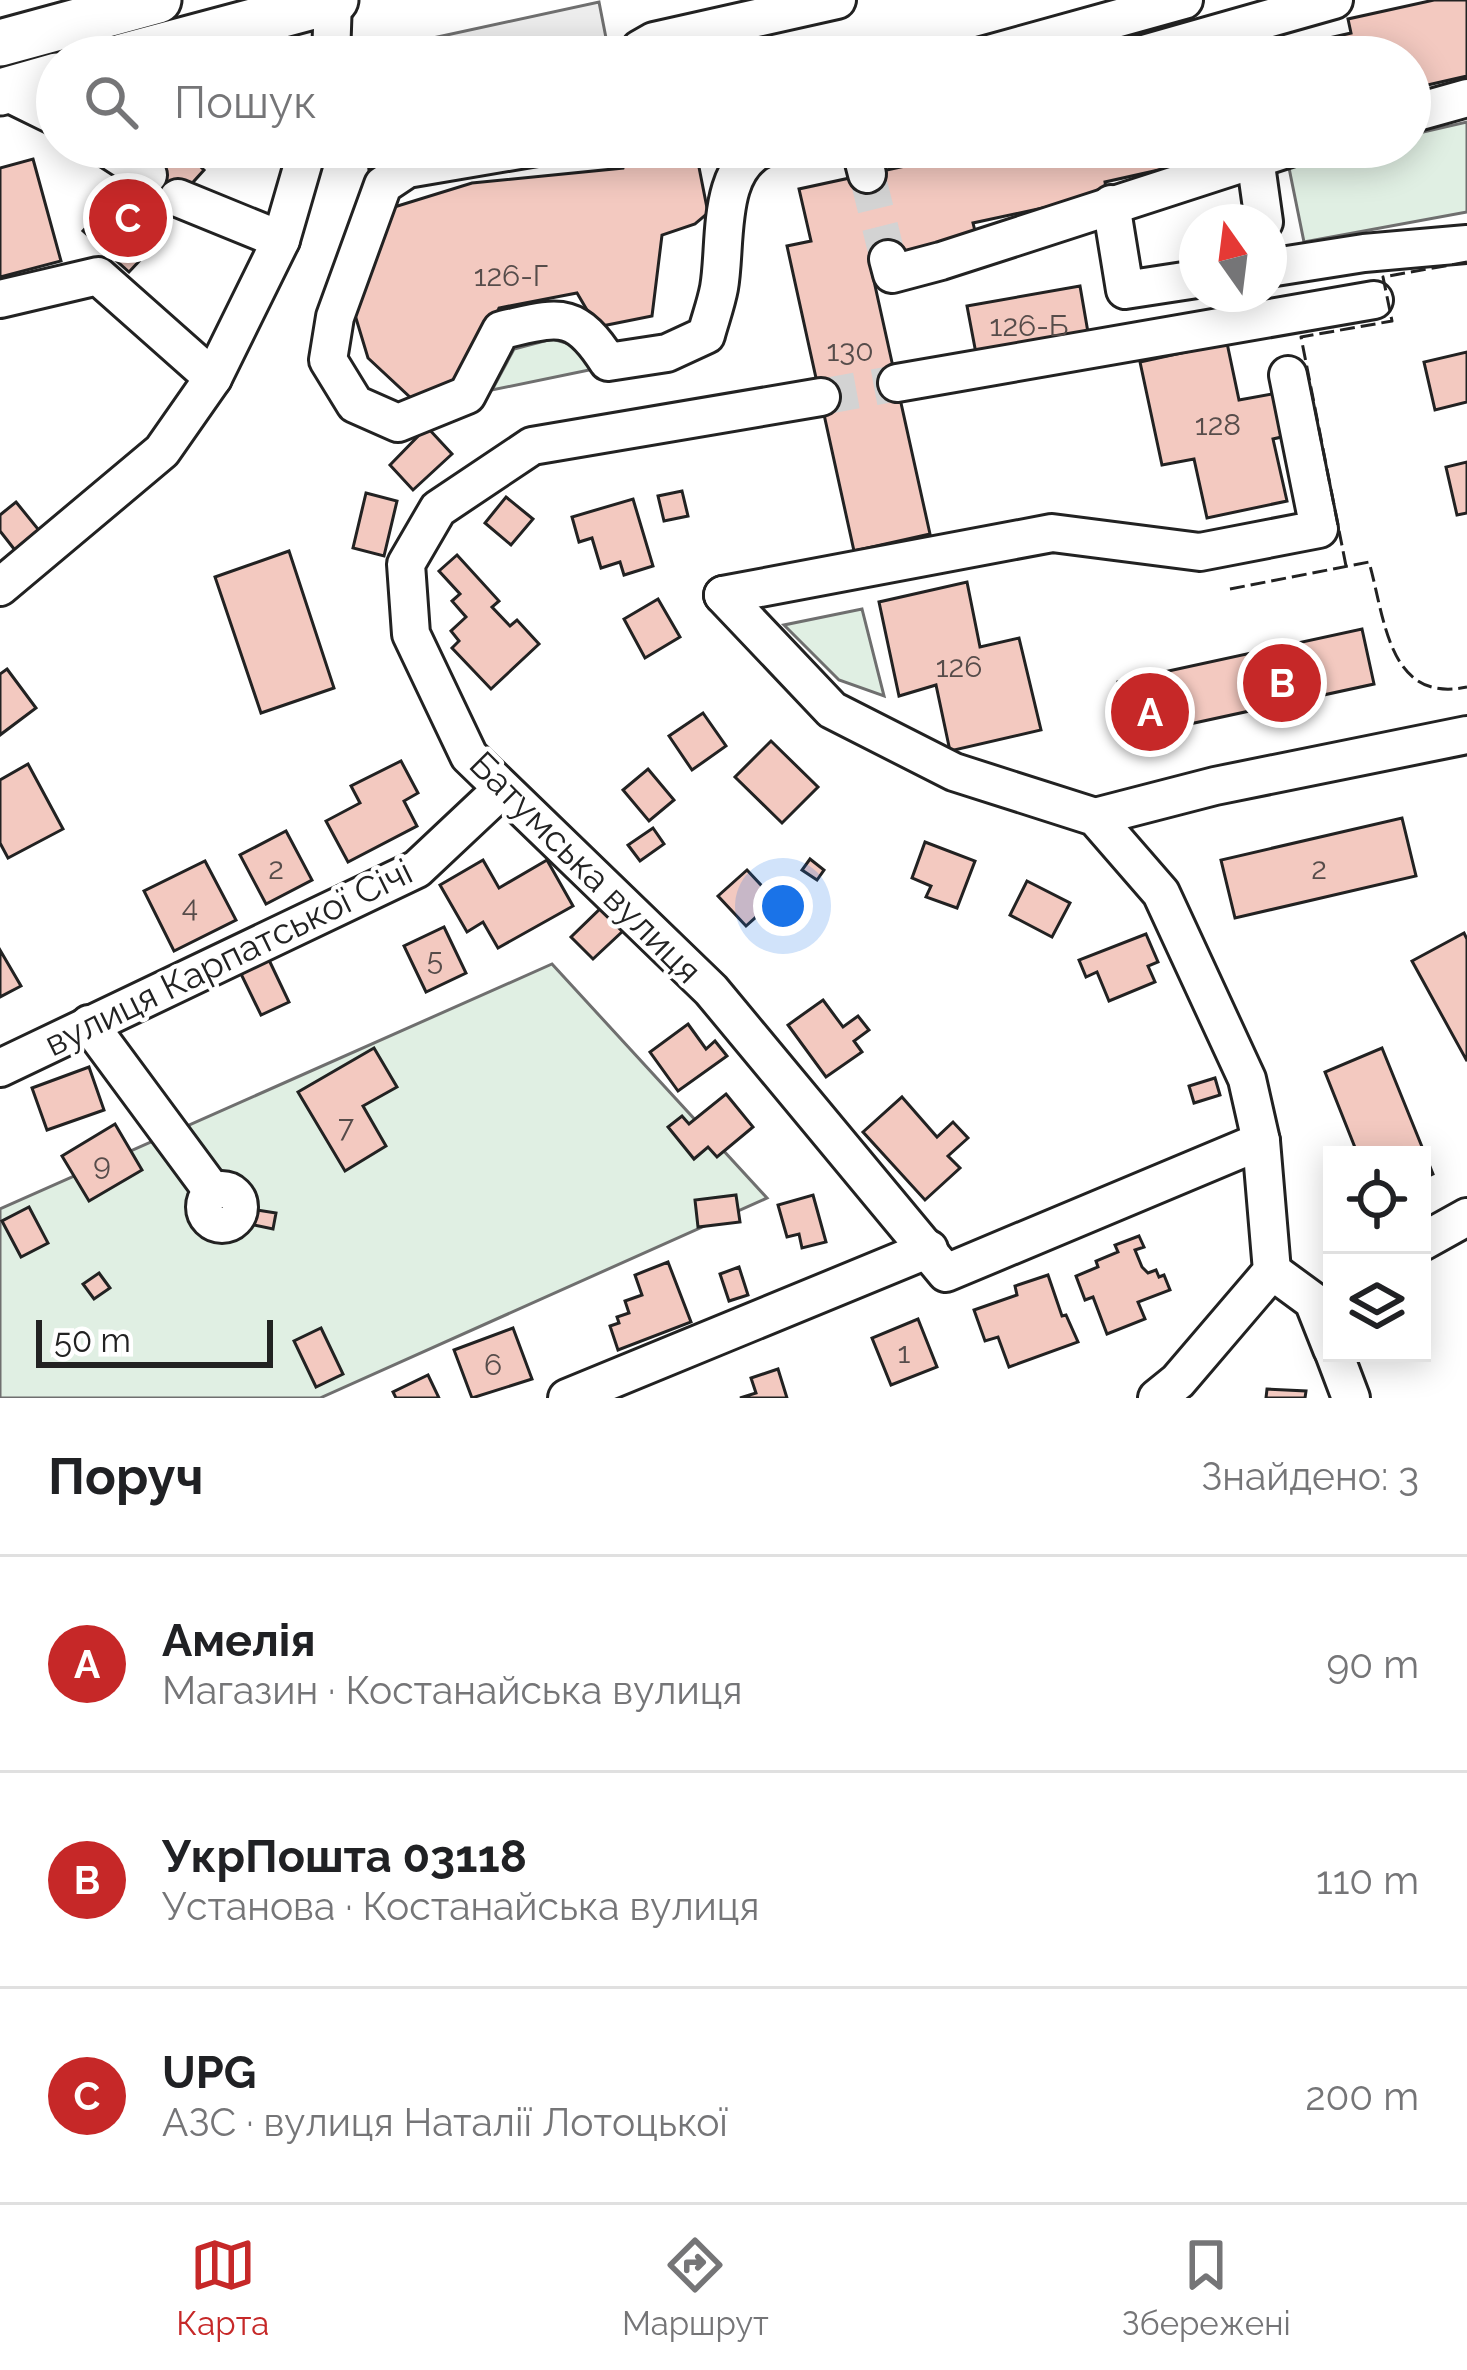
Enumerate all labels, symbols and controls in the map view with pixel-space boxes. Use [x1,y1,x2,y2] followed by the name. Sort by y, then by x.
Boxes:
[36,36,1431,168] search box
[78,69,144,135] icon: search
[174,76,317,129] text: Пошук
[89,173,167,263] pin: C
[1179,204,1287,312] north arrow
[474,258,548,293] house number: 126-Г
[990,308,1068,343] house number: 126-Б
[826,333,874,368] house number: 130
[1195,407,1241,442] house number: 128
[1243,638,1321,728] pin: B
[936,649,982,684] house number: 126
[1111,667,1189,757] pin: A
[462,743,710,991] street label: Батумська вулиця
[38,850,418,1064] street label: вулиця Карпатської Січі
[268,851,284,886] house number: 2
[1311,851,1327,886] house number: 2
[753,876,813,936] your location
[182,889,198,924] house number: 4
[427,942,443,977] house number: 5
[338,1109,354,1144] house number: 7
[93,1146,111,1181] house number: 9
[1323,1146,1431,1362] map controls
[1323,1146,1431,1254] button: locate
[1323,1254,1431,1362] button: layers
[36,1314,273,1367] scale bar
[54,1321,131,1360] text: 50 m
[898,1335,911,1370] house number: 1
[484,1347,502,1382] house number: 6
[48,1446,203,1506] text: Поруч
[1201,1453,1419,1499] text: Знайдено: 3
[162,1614,316,1667] text: Амелія
[74,1641,100,1687] text: A
[1326,1641,1419,1687] text: 90 m
[162,1667,742,1713] text: Магазин · Костанайська вулиця
[162,1830,527,1883] text: УкрПошта 03118
[74,1857,100,1903] text: B
[1316,1857,1419,1903] text: 110 m
[162,1883,760,1929] text: Установа · Костанайська вулиця
[162,2046,256,2099] text: UPG
[74,2073,100,2119] text: C
[1305,2073,1419,2119] text: 200 m
[162,2099,728,2145] text: АЗС · вулиця Наталії Лотоцької
[176,2232,269,2343] tab: Карта
[622,2232,769,2343] tab: Маршрут
[1122,2232,1291,2343] tab: Збережені

